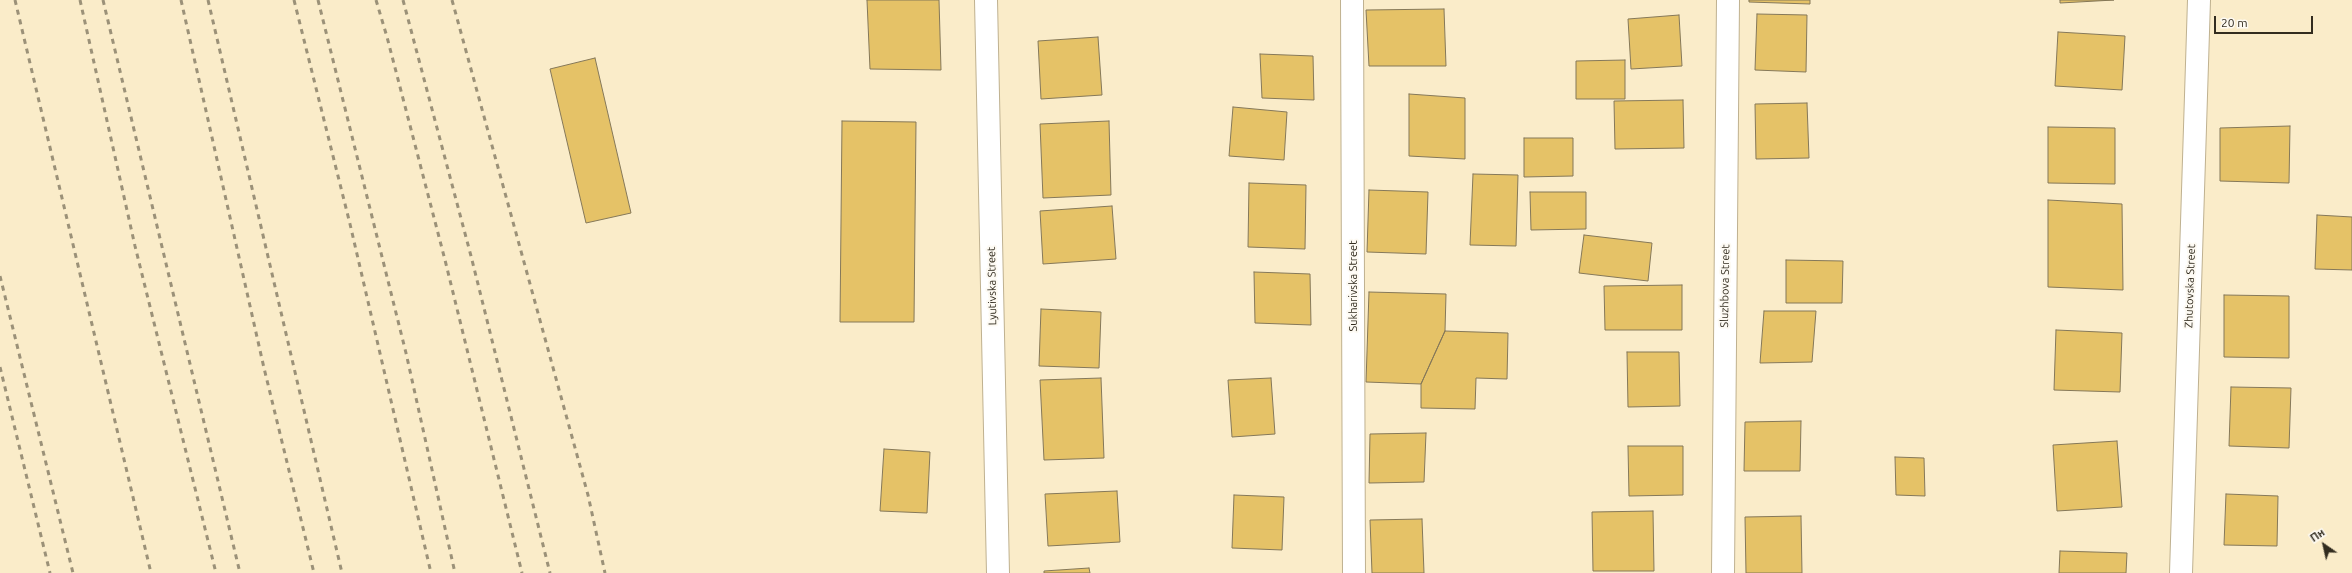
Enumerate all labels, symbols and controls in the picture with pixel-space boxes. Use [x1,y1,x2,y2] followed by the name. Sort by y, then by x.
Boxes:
[2216,8,2315,34] scale bar
[2221,16,2248,29] text: 20 m
[1346,241,1360,331] street label: Sukharivska Street
[1718,244,1732,328] street label: Sluzhbova Street
[2182,244,2198,328] street label: Zhutovska Street
[985,247,999,325] street label: Lyutivska Street
[2304,525,2344,565] north arrow
[2308,526,2327,544] text: Пн

